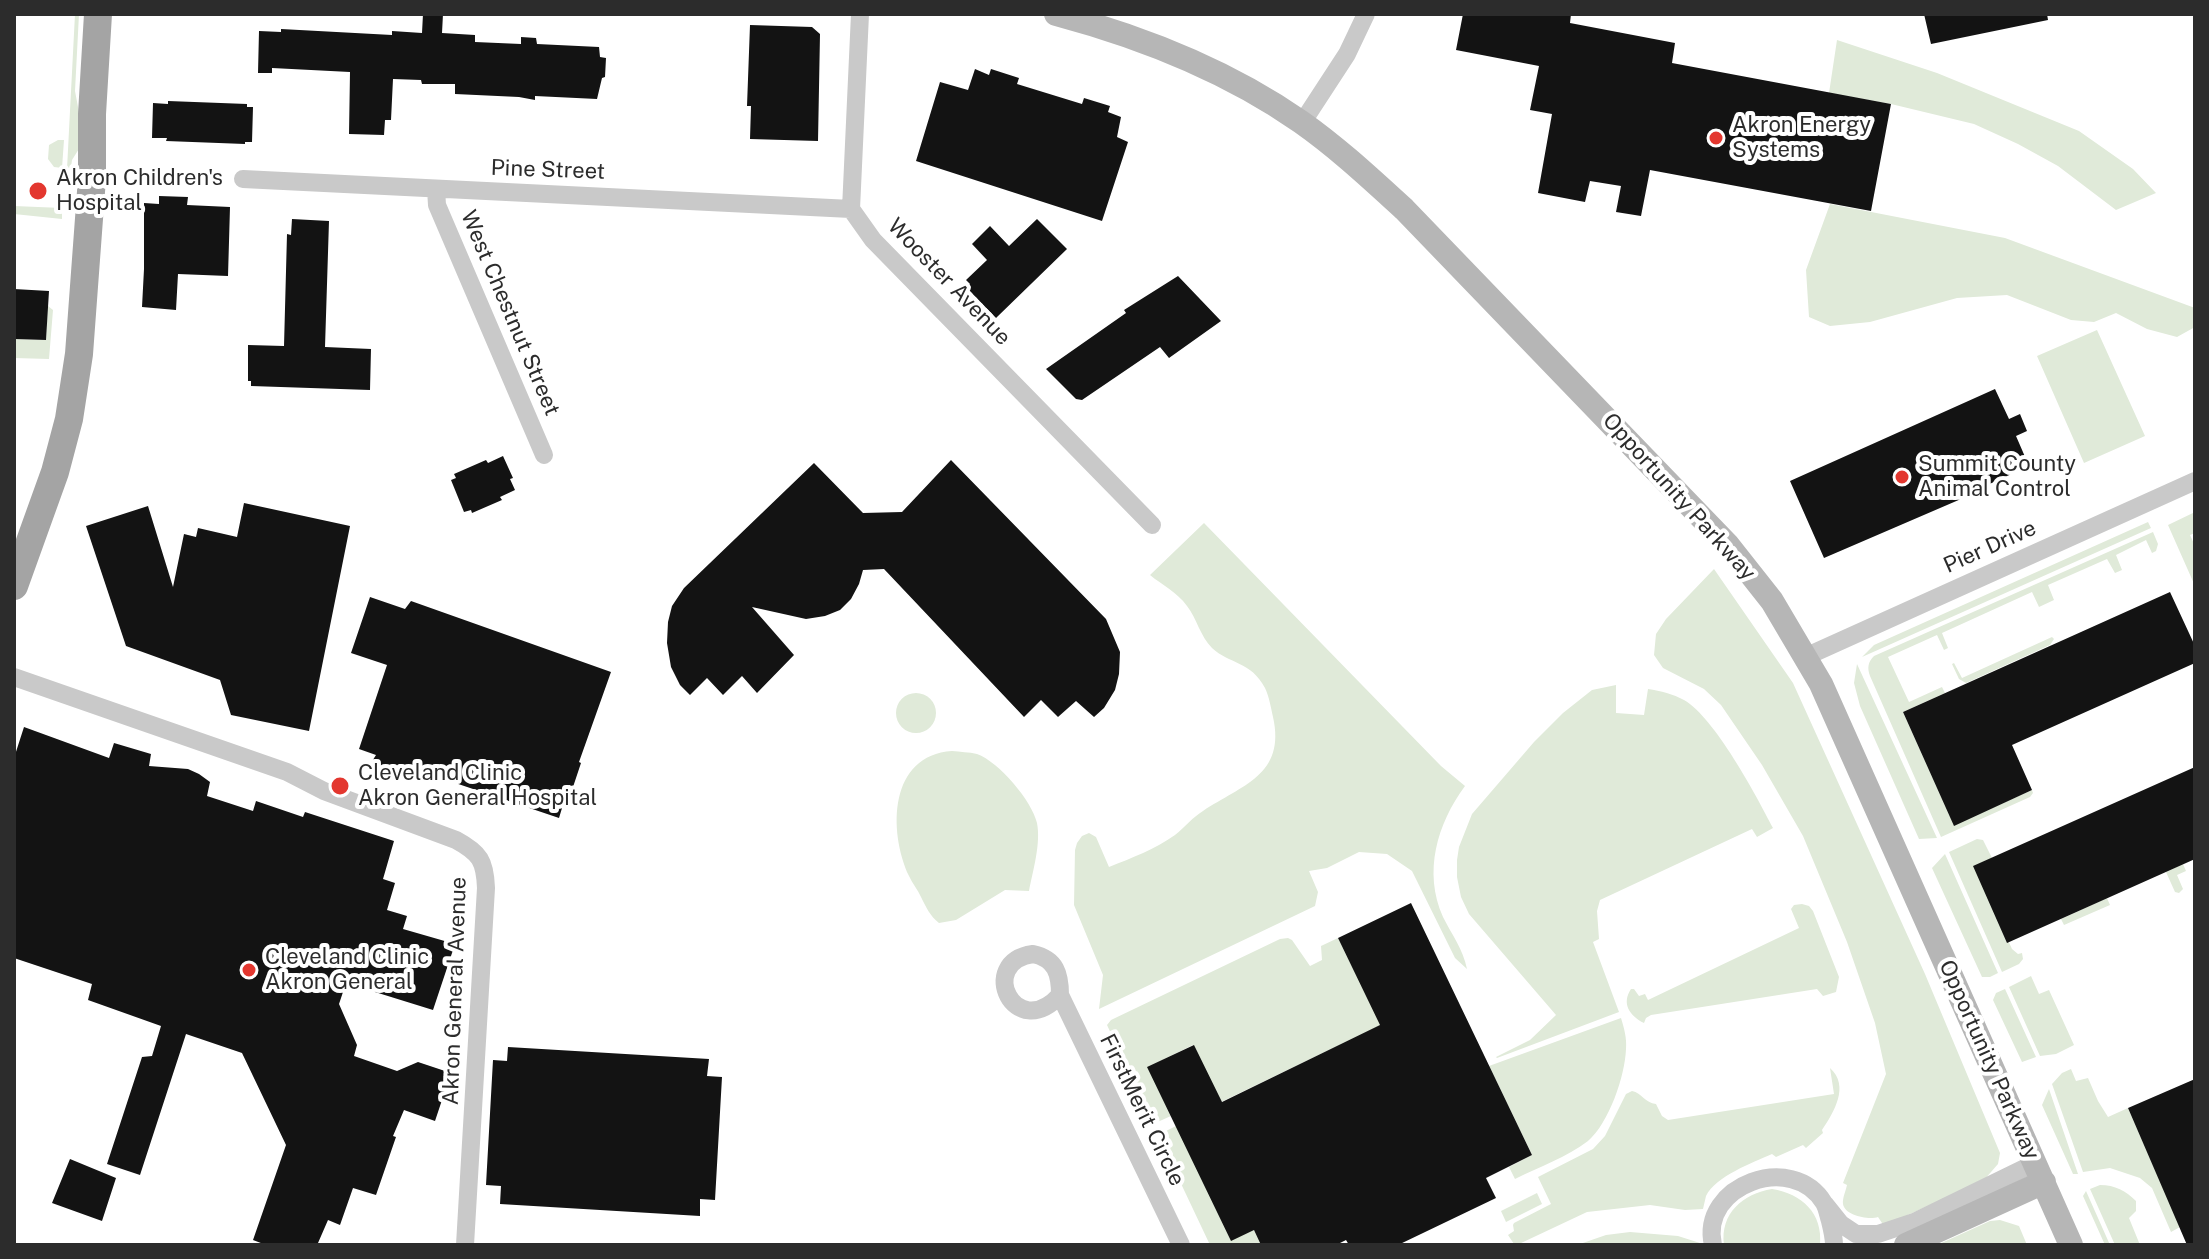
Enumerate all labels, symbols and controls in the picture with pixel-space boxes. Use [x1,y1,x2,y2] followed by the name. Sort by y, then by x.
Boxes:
[1732,112,1871,164] place label: Akron Energy Systems
[1707,129,1725,147] marker: Akron Energy Systems
[490,155,606,185] street label: Pine Street
[56,165,223,216] place label: Akron Children's Hospital
[27,180,49,202] marker: Akron Children's Hospital
[455,206,565,420] street label: West Chestnut Street
[882,213,1016,351] street label: Wooster Avenue
[1597,408,1761,586] street label: Opportunity Parkway
[1918,451,2076,502] place label: Summit County Animal Control
[1893,468,1911,486] marker: Summit County Animal Control
[1940,515,2040,579] street label: Pier Drive
[358,760,597,812] place label: Cleveland Clinic Akron General Hospital
[329,775,351,797] marker: Cleveland Clinic Akron General Hospital
[438,876,472,1106] street label: Akron General Avenue
[265,944,429,996] place label: Cleveland Clinic Akron General
[1933,956,2045,1164] street label: Opportunity Parkway
[240,961,258,979] marker: Cleveland Clinic Akron General
[1094,1030,1190,1190] street label: FirstMerit Circle

